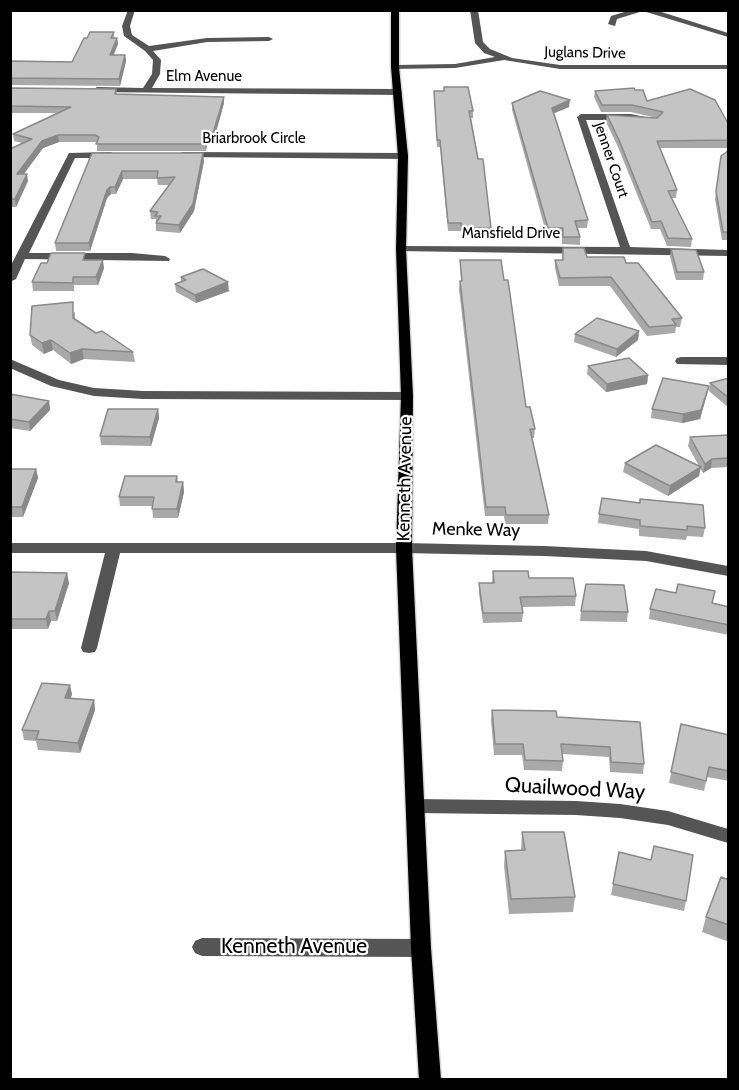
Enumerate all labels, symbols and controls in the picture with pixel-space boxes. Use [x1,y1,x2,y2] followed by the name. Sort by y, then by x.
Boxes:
[544,43,626,63] street label: Juglans Drive
[166,68,242,86] street label: Elm Avenue
[590,120,632,200] street label: Jenner Court
[202,130,306,148] street label: Briarbrook Circle
[462,225,560,243] street label: Mansfield Drive
[393,416,417,542] street label: Kenneth Avenue
[432,518,520,542] street label: Menke Way
[504,773,646,805] street label: Quailwood Way
[221,934,367,960] street label: Kenneth Avenue

